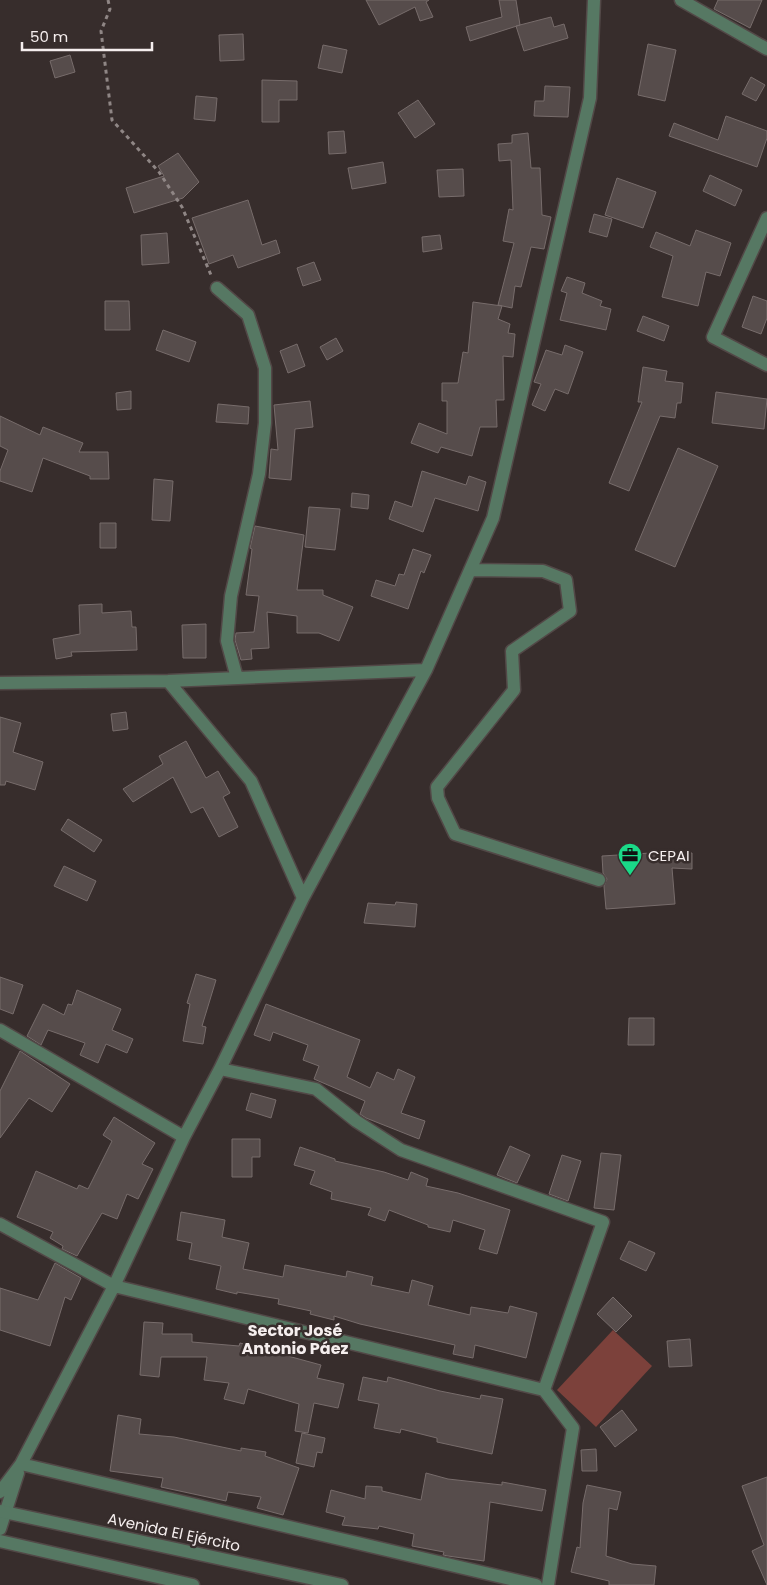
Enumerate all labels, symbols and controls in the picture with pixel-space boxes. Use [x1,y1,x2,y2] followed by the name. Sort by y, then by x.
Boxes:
[22,20,152,52] scale bar
[30,26,68,47] text: 50 m
[617,842,643,876] office icon: CEPAI
[648,845,690,866] place label: CEPAI
[242,1319,349,1360] district label: Sector José Antonio Páez
[106,1508,242,1556] street label: Avenida El Ejército

